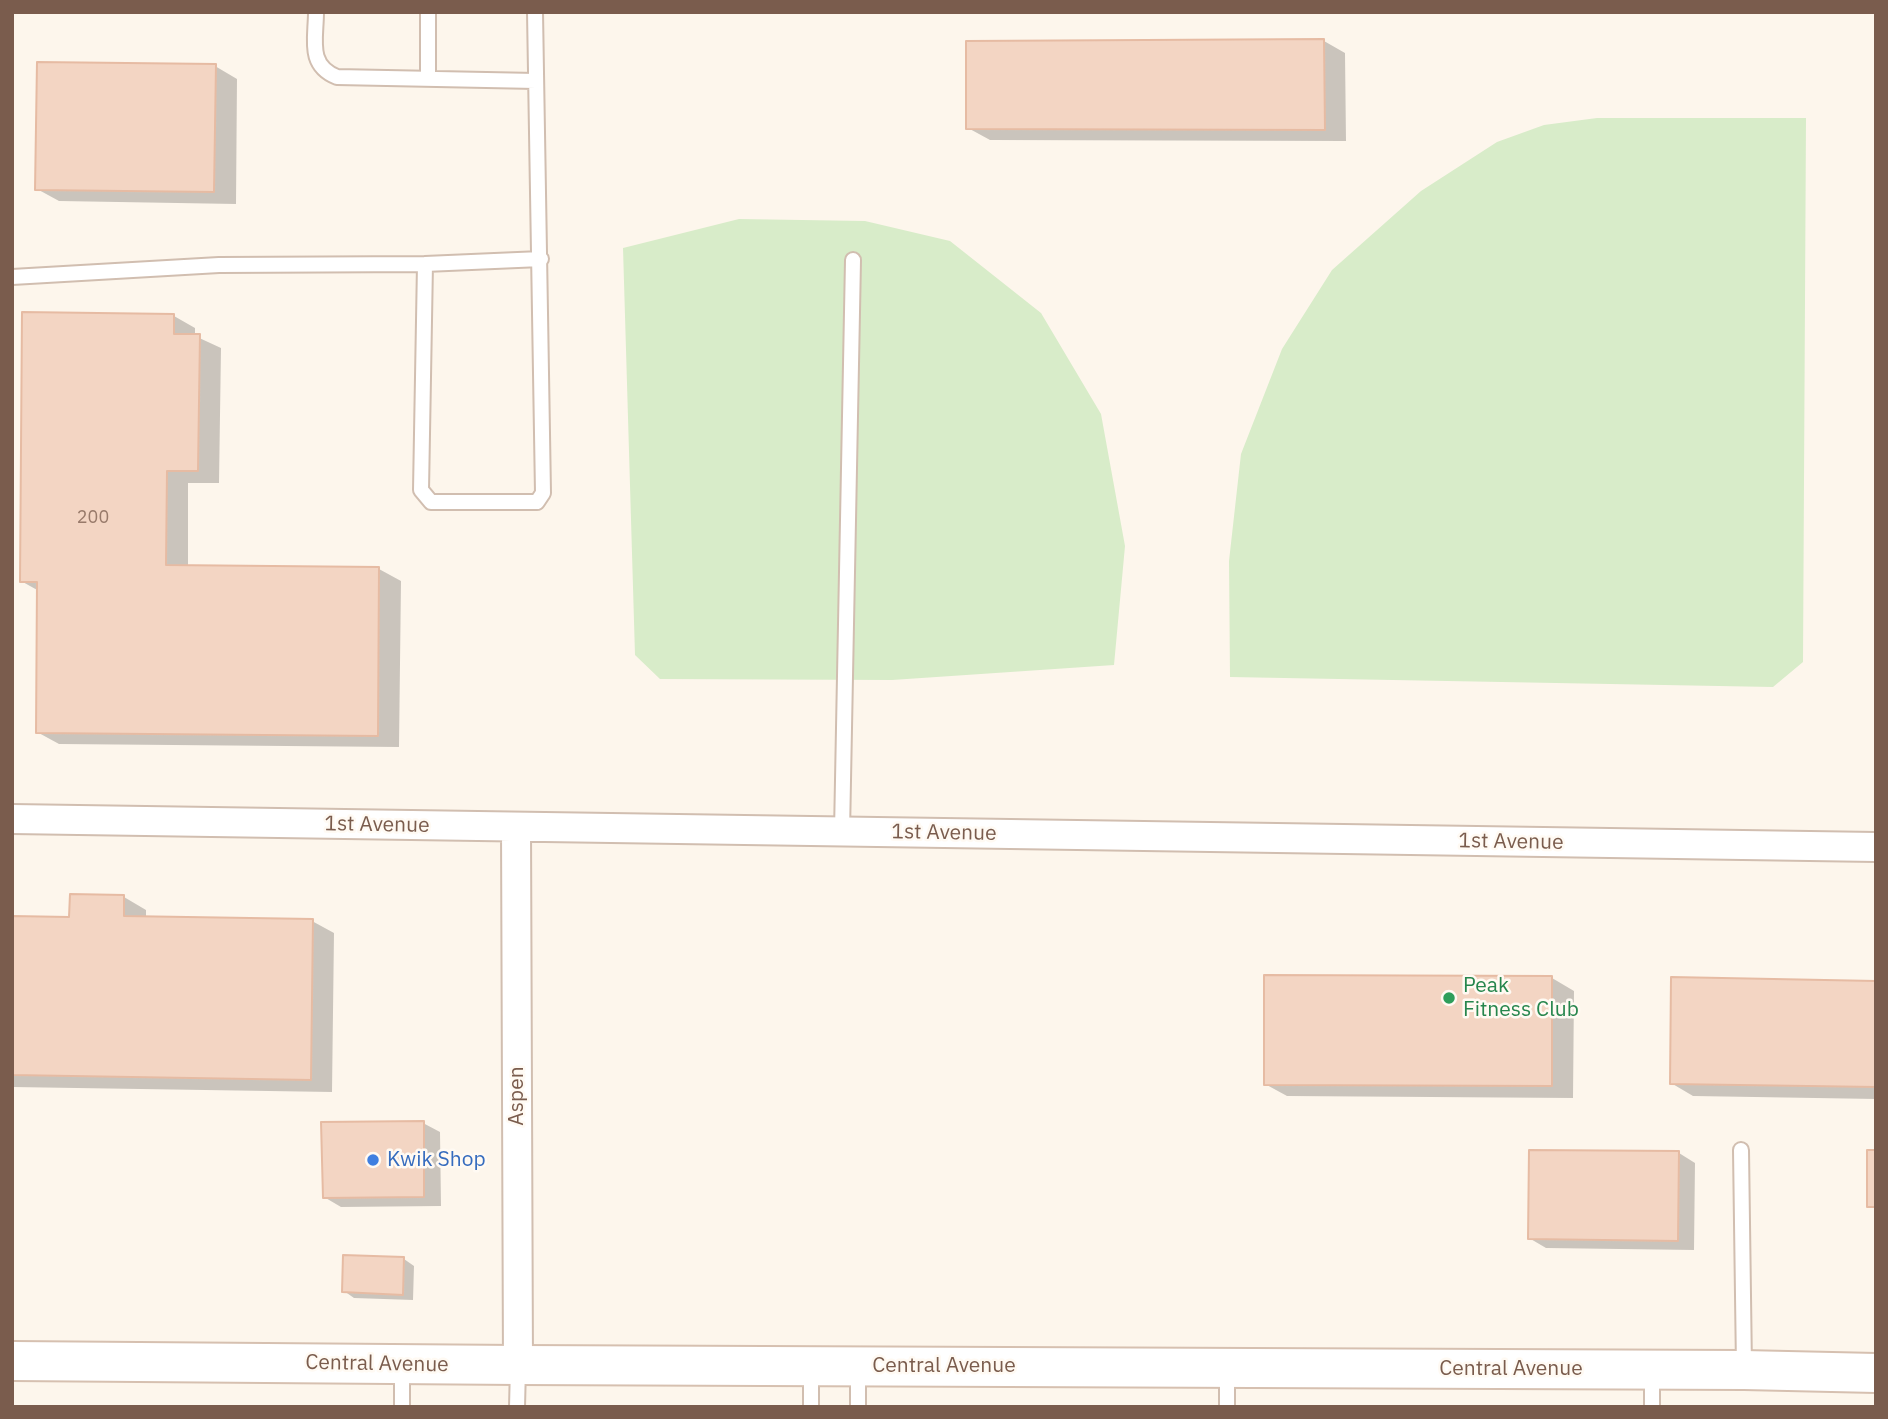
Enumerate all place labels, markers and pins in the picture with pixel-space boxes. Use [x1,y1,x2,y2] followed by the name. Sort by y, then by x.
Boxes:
[1463,973,1579,1023] place label: Peak Fitness Club
[1441,990,1457,1006] marker: Peak Fitness Club
[387,1147,486,1173] place label: Kwik Shop
[365,1152,381,1168] marker: Kwik Shop

